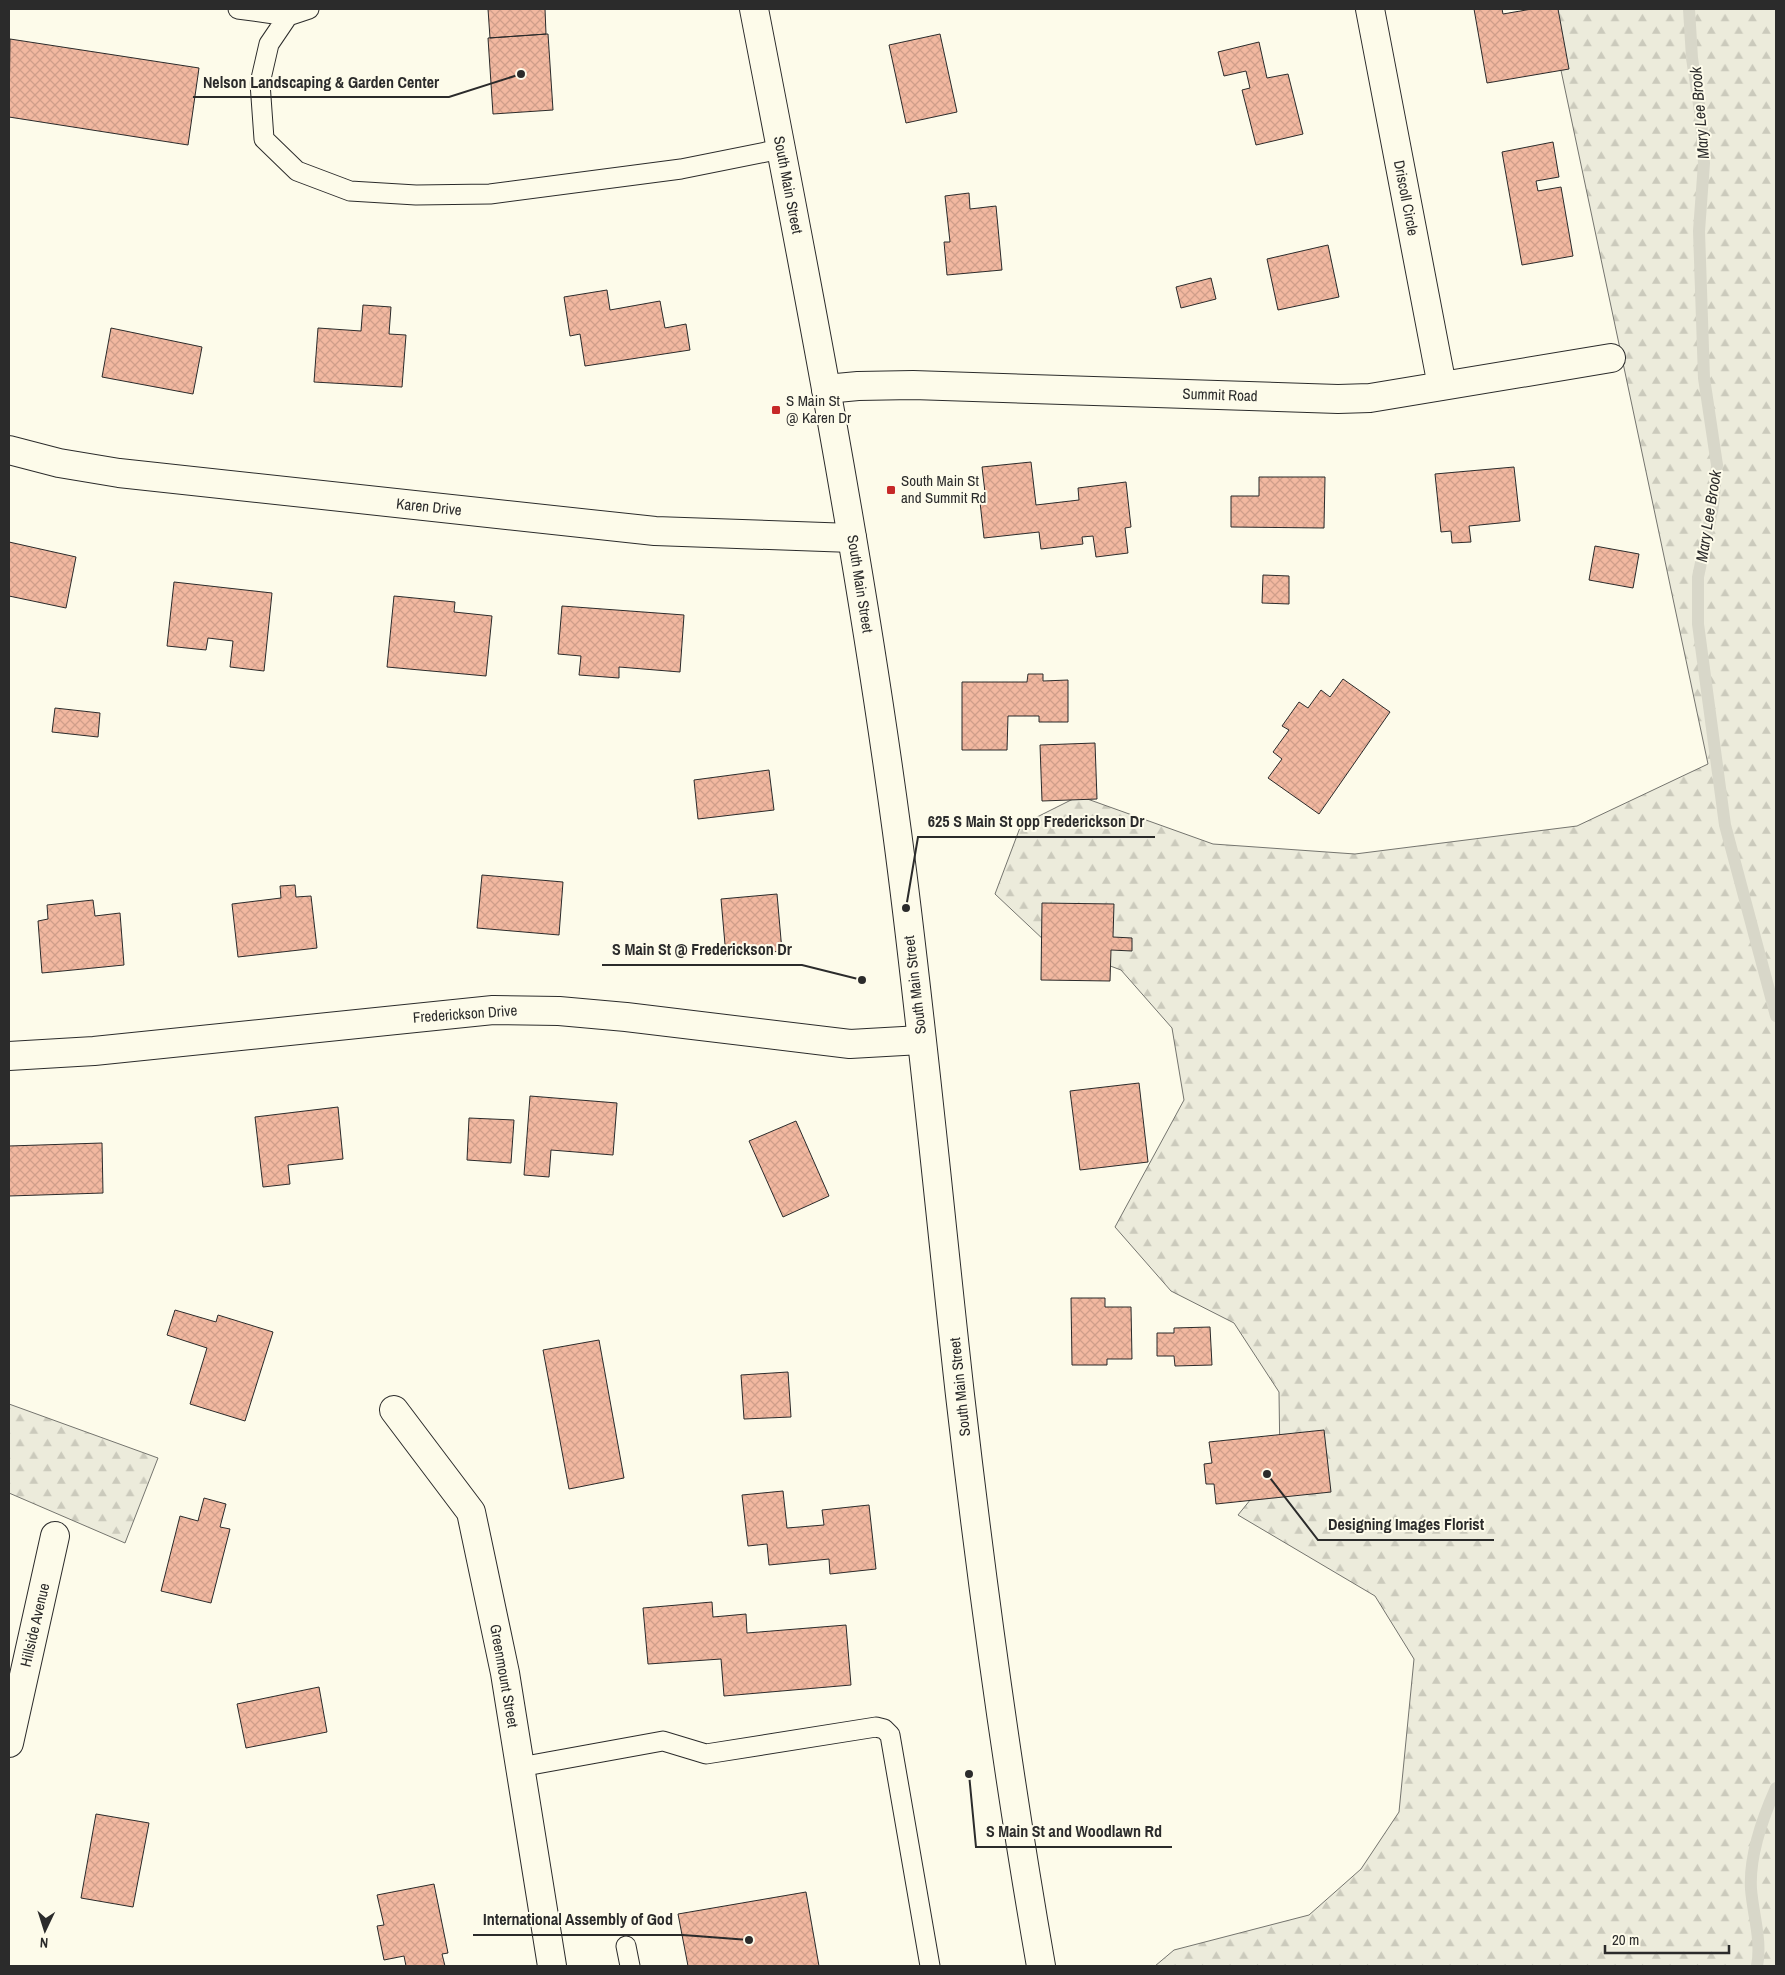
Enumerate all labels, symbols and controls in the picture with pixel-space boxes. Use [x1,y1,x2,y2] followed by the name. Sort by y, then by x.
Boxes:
[1684,65,1714,160] water label: Mary Lee Brook
[193,66,449,97] callout: Nelson Landscaping & Garden Center
[203,71,440,93] text: Nelson Landscaping & Garden Center
[769,134,808,236] street label: South Main Street
[1389,158,1424,238] street label: Driscoll Circle
[1182,383,1258,406] street label: Summit Road
[786,390,851,428] place label: S Main St @ Karen Dr
[770,404,782,416] marker: S Main St @ Karen Dr
[1690,468,1726,563] water label: Mary Lee Brook
[901,470,986,508] place label: South Main St and Summit Rd
[885,484,897,496] marker: South Main St and Summit Rd
[395,493,463,520] street label: Karen Drive
[842,533,879,635] street label: South Main Street
[918,806,1155,837] callout: 625 S Main St opp Frederickson Dr
[928,810,1145,832] text: 625 S Main St opp Frederickson Dr
[602,934,802,965] callout: S Main St @ Frederickson Dr
[898,934,931,1036] street label: South Main Street
[612,938,793,960] text: S Main St @ Frederickson Dr
[412,999,518,1028] street label: Frederickson Drive
[944,1336,975,1437] street label: South Main Street
[1318,1509,1494,1540] callout: Designing Images Florist
[1328,1513,1485,1535] text: Designing Images Florist
[15,1581,54,1669] street label: Hillside Avenue
[485,1623,524,1730] street label: Greenmount Street
[976,1816,1172,1847] callout: S Main St and Woodlawn Rd
[986,1820,1162,1842] text: S Main St and Woodlawn Rd
[473,1904,683,1935] callout: International Assembly of God
[20,1905,70,1955] north arrow
[483,1908,673,1930] text: International Assembly of God
[1605,1922,1729,1954] scale bar
[1612,1929,1639,1950] text: 20 m
[39,1934,49,1952] text: N

